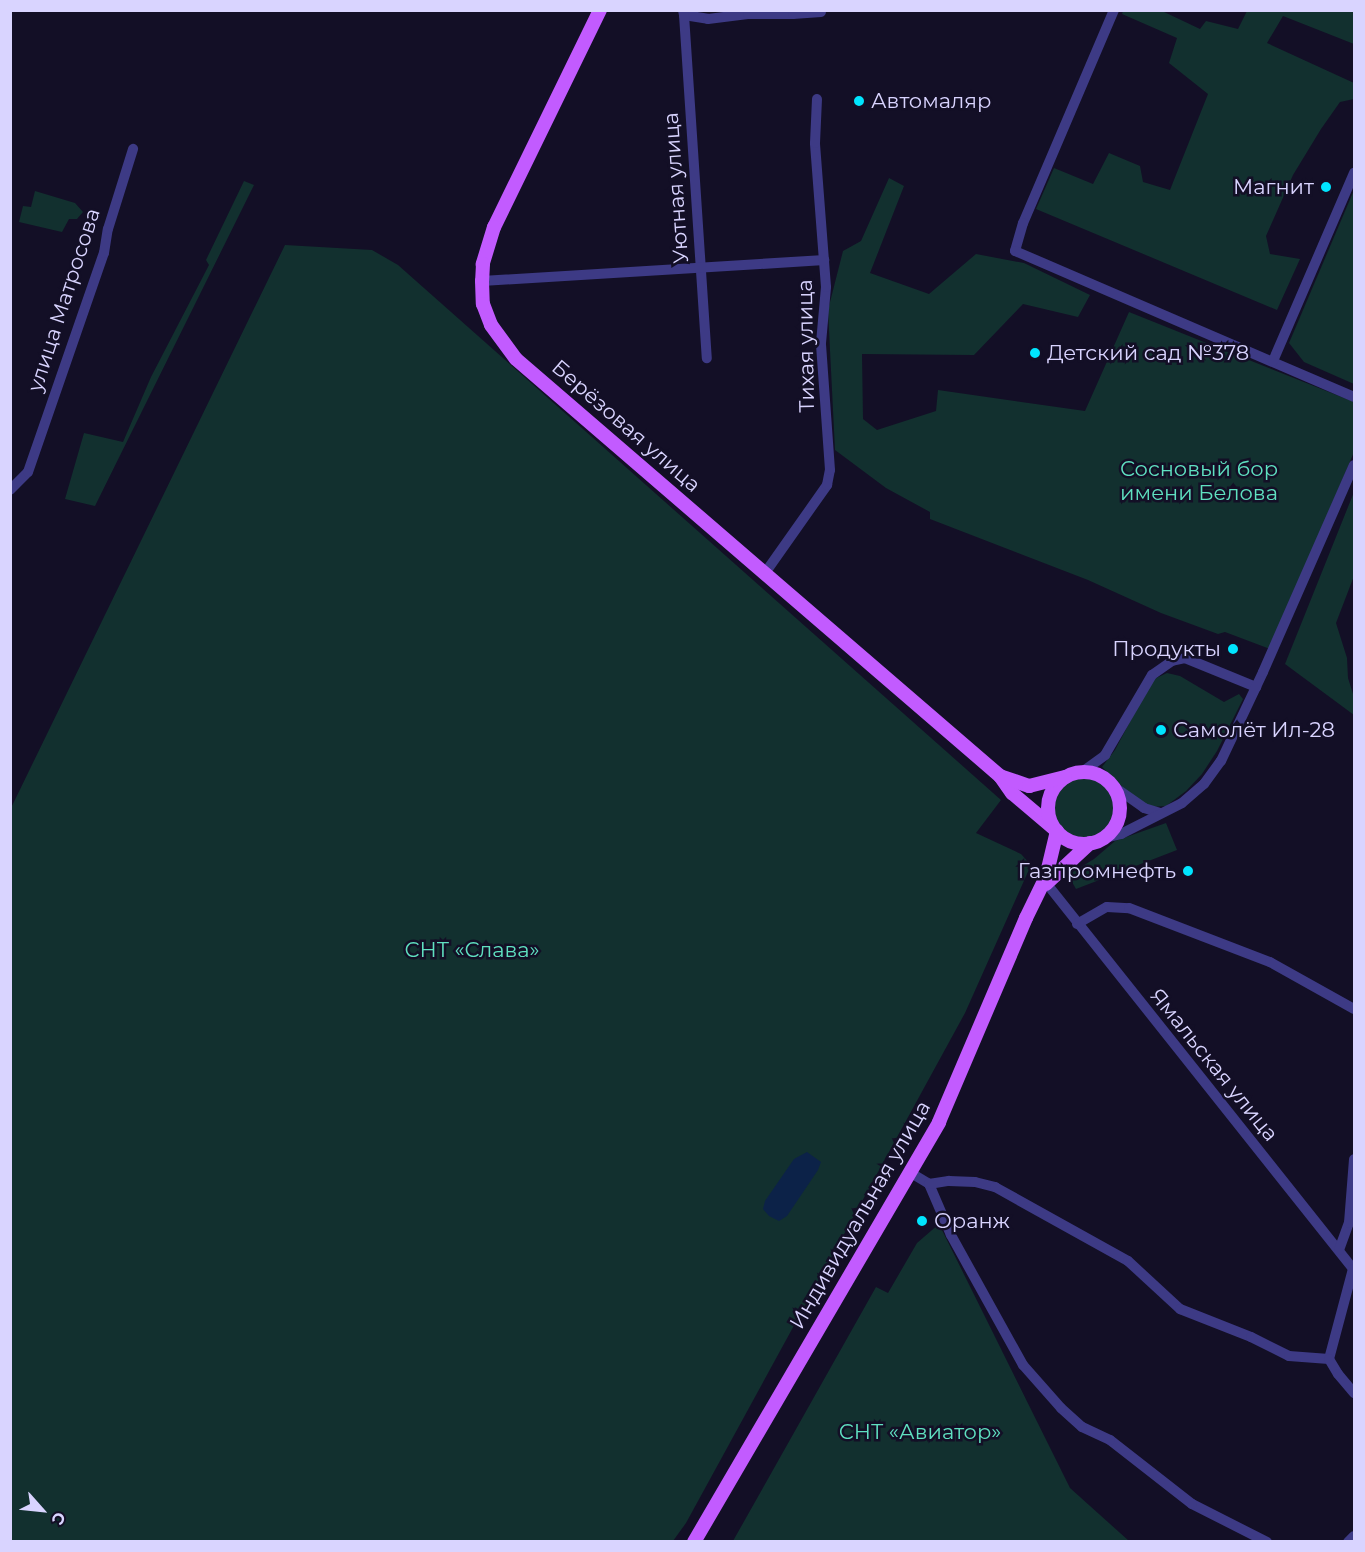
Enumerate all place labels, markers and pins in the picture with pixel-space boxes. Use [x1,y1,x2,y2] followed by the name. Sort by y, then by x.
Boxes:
[871,88,991,114] place label: Автомаляр
[852,94,866,108] marker: Автомаляр
[1233,174,1314,200] place label: Магнит
[1319,180,1333,194] marker: Магнит
[1047,340,1249,366] place label: Детский сад №378
[1028,346,1042,360] marker: Детский сад №378
[1112,636,1221,662] place label: Продукты
[1226,642,1240,656] marker: Продукты
[1173,717,1335,743] place label: Самолёт Ил-28
[1154,723,1168,737] marker: Самолёт Ил-28
[1018,858,1176,884] place label: Газпромнефть
[1181,864,1195,878] marker: Газпромнефть
[934,1208,1010,1234] place label: Оранж
[915,1214,929,1228] marker: Оранж

